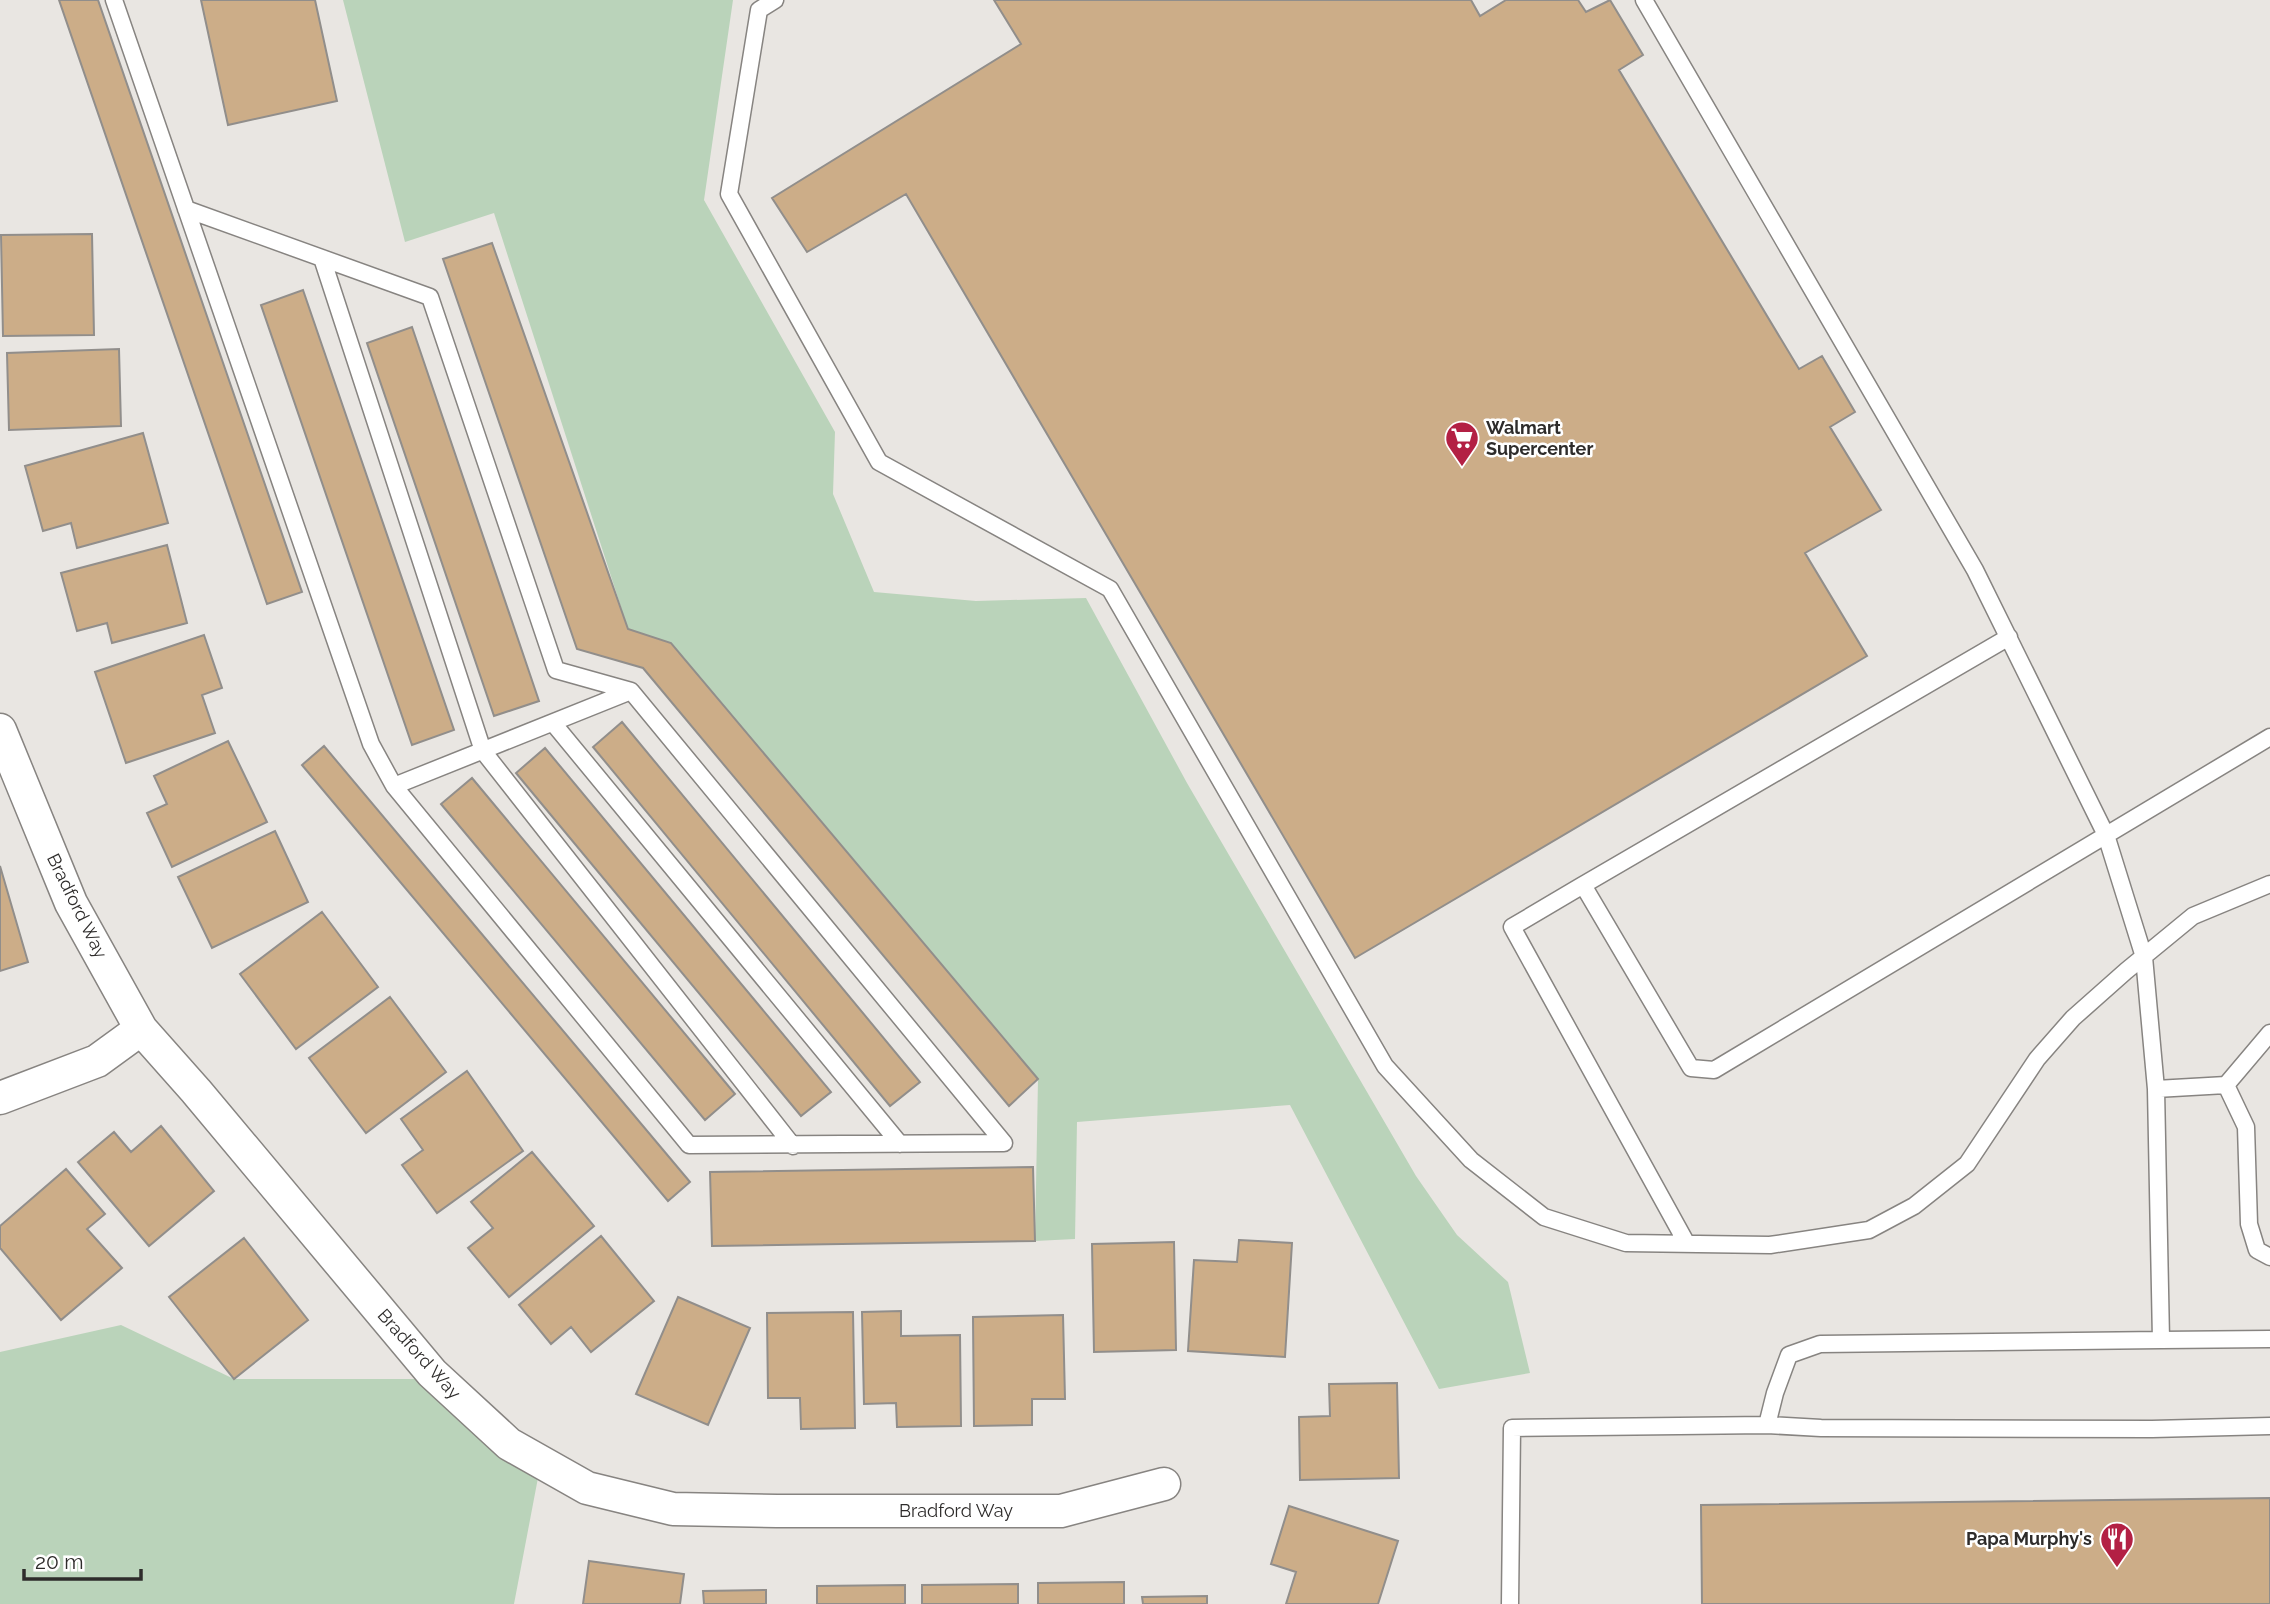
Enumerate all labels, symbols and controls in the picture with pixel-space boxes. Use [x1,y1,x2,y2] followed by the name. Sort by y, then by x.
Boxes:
[1486,417,1593,459] place label: Walmart Supercenter
[1443,419,1481,468] supermarket icon: Walmart Supercenter
[43,850,112,962] street label: Bradford Way
[373,1304,465,1403] street label: Bradford Way
[899,1500,1013,1521] street label: Bradford Way
[2098,1520,2136,1569] restaurant icon: Papa Murphy's
[1966,1528,2092,1549] place label: Papa Murphy's
[24,1538,142,1582] scale bar
[35,1549,83,1574] text: 20 m

